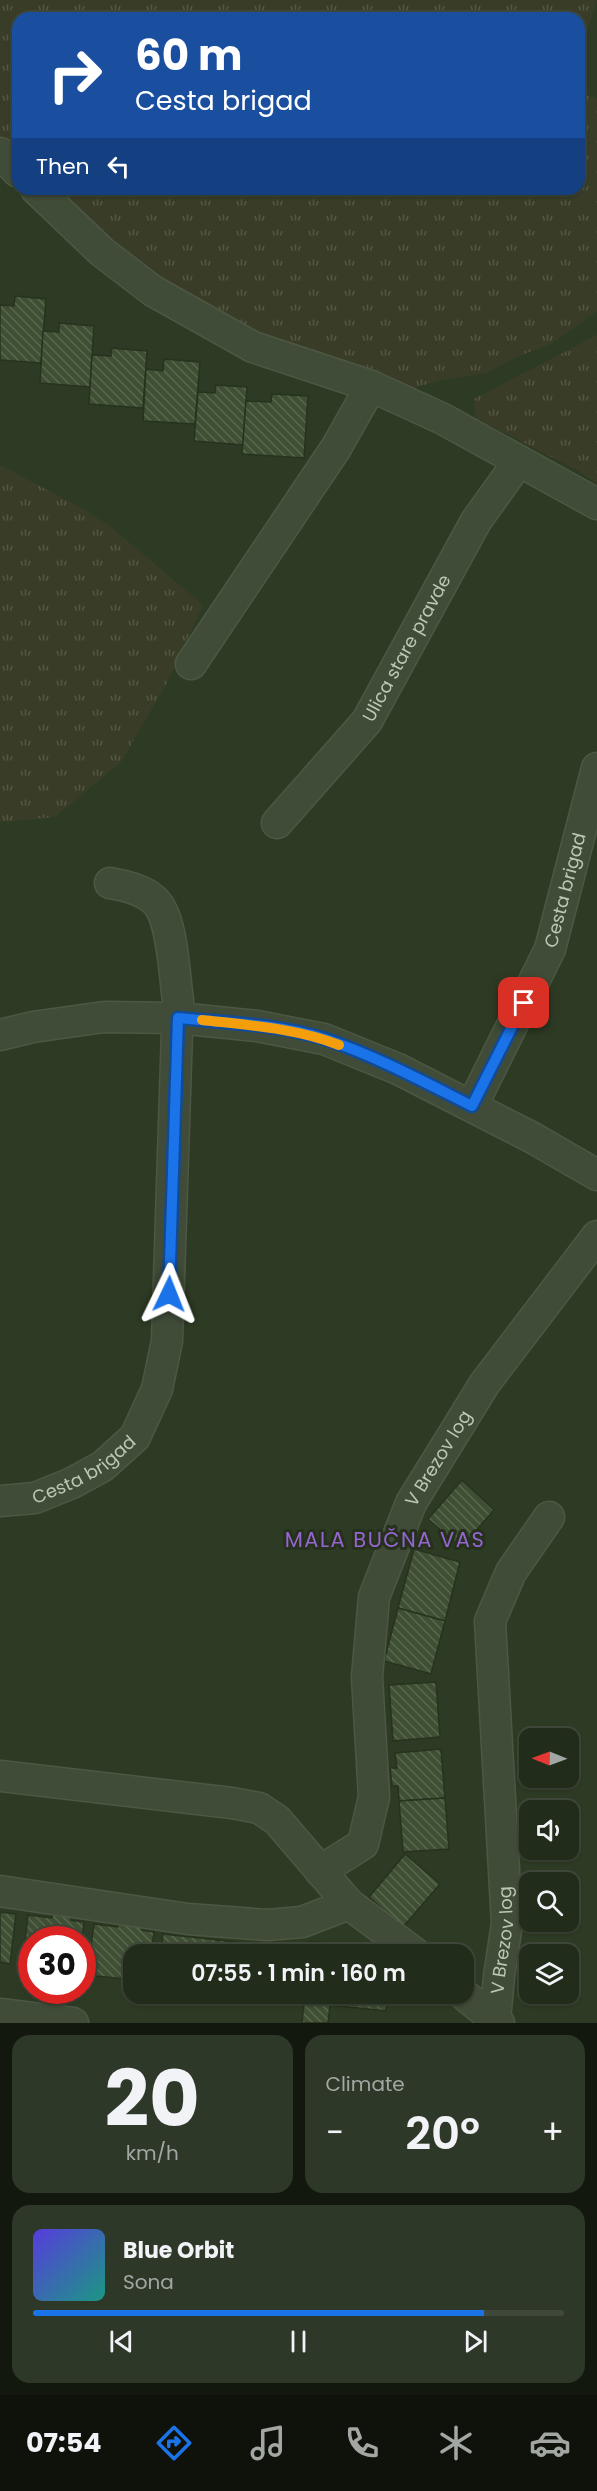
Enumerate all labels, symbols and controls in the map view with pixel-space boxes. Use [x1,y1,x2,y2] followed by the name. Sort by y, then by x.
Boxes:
[135,26,243,85] text: 60 m
[36,36,114,114] icon: right
[135,82,312,119] text: Cesta brigad
[102,150,135,183] icon: left
[36,151,90,182] text: Then
[356,570,457,726] street label: Ulica stare pravde
[538,830,592,950] street label: Cesta brigad
[498,977,549,1028] pin
[507,986,540,1019] icon: arrive
[137,1262,201,1326] position arrow
[399,1405,477,1511] street label: V Brezov log
[28,1429,141,1510] street label: Cesta brigad
[285,1525,485,1554] district label: MALA BUČNA VAS
[519,1728,579,1788] north arrow
[519,1728,579,2004] map controls
[519,1800,579,1860] button: sound
[519,1872,579,1932] button: search
[484,1885,520,1995] street label: V Brezov log
[18,1926,96,2004] speed limit sign: 30
[519,1944,579,2004] button: layers
[191,1958,406,1989] text: 07:55 · 1 min · 160 m
[105,2044,200,2153] text: 20
[326,2070,405,2098] text: Climate
[405,2102,480,2165] text: 20°
[326,2109,344,2156] text: −
[541,2109,564,2156] text: +
[126,2139,179,2167] text: km/h
[123,2235,234,2266] text: Blue Orbit
[123,2268,174,2296] text: Sona
[105,2325,138,2358] icon: previous
[282,2325,315,2358] icon: pause
[459,2325,492,2358] icon: next
[153,2422,195,2464] icon: directions
[247,2422,289,2464] icon: music
[341,2422,383,2464] icon: phone
[435,2422,477,2464] icon: climate
[529,2422,571,2464] icon: car
[26,2424,102,2461] text: 07:54

